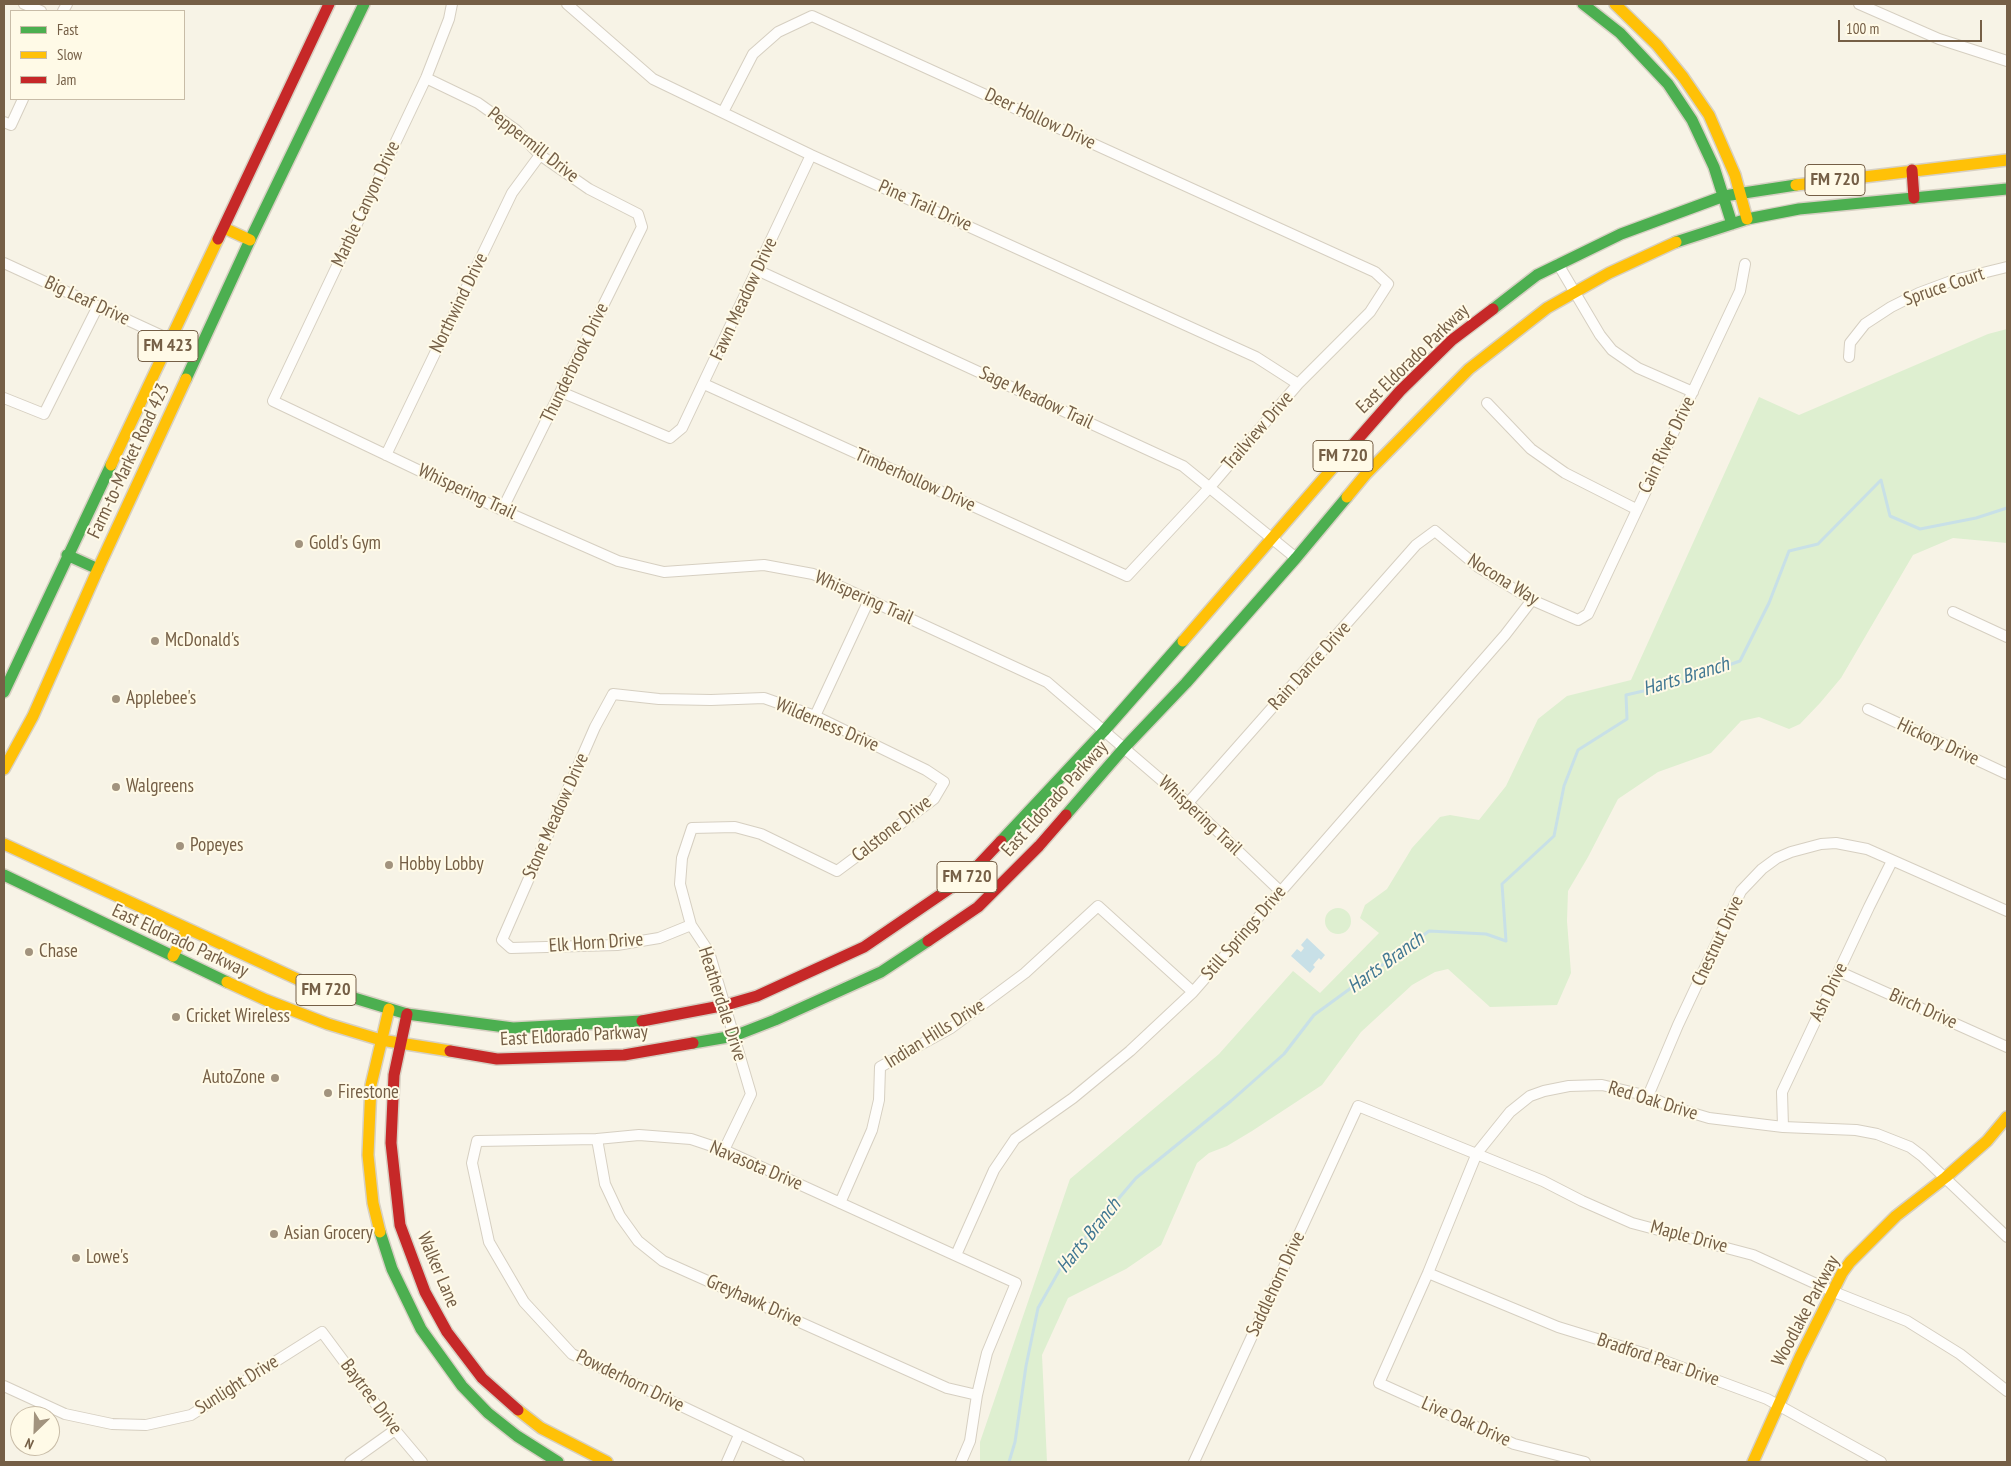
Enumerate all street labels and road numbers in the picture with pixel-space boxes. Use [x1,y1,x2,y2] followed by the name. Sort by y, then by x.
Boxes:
[981,83,1099,155] street label: Deer Hollow Drive
[483,102,583,188] street label: Peppermill Drive
[327,138,405,270] street label: Marble Canyon Drive
[1805,164,1865,196] road number: FM 720
[875,175,975,237] street label: Pine Trail Drive
[706,234,782,364] street label: Fawn Meadow Drive
[425,249,493,357] street label: Northwind Drive
[1901,263,1987,311] street label: Spruce Court
[41,271,133,331] street label: Big Leaf Drive
[536,299,614,427] street label: Thunderbrook Drive
[1352,299,1474,419] street label: East Eldorado Parkway
[138,331,198,362] road number: FM 423
[975,362,1097,434] street label: Sage Meadow Trail
[83,380,175,542] street label: Farm-to-Market Road 423
[1218,387,1298,475] street label: Trailview Drive
[1634,393,1700,497] street label: Cain River Drive
[1313,441,1373,472] road number: FM 720
[851,443,979,517] street label: Timberhollow Drive
[414,459,520,525] street label: Whispering Trail
[1463,549,1543,611] street label: Nocona Way
[811,566,917,630] street label: Whispering Trail
[1264,617,1356,715] street label: Rain Dance Drive
[772,693,882,757] street label: Wilderness Drive
[1894,713,1982,771] street label: Hickory Drive
[997,736,1113,862] street label: East Eldorado Parkway
[518,750,594,882] street label: Stone Meadow Drive
[1153,772,1247,860] street label: Whispering Trail
[848,791,936,867] street label: Calstone Drive
[937,862,997,892] road number: FM 720
[1197,881,1291,985] street label: Still Springs Drive
[1687,892,1749,990] street label: Chestnut Drive
[108,899,252,983] street label: East Eldorado Parkway
[548,928,644,958] street label: Elk Horn Drive
[693,944,751,1064] street label: Heatherdale Drive
[1805,959,1853,1025] street label: Ash Drive
[296,974,356,1006] road number: FM 720
[1885,984,1961,1034] street label: Birch Drive
[881,994,989,1074] street label: Indian Hills Drive
[500,1021,648,1051] street label: East Eldorado Parkway
[1605,1077,1701,1125] street label: Red Oak Drive
[706,1136,806,1196] street label: Navasota Drive
[1648,1216,1730,1258] street label: Maple Drive
[1242,1228,1310,1340] street label: Saddlehorn Drive
[412,1229,464,1311] street label: Walker Lane
[1767,1252,1845,1370] street label: Woodlake Parkway
[703,1270,805,1332] street label: Greyhawk Drive
[1594,1328,1722,1392] street label: Bradford Pear Drive
[572,1345,688,1417] street label: Powderhorn Drive
[191,1351,283,1419] street label: Sunlight Drive
[335,1355,407,1439] street label: Baytree Drive
[1418,1392,1514,1452] street label: Live Oak Drive

